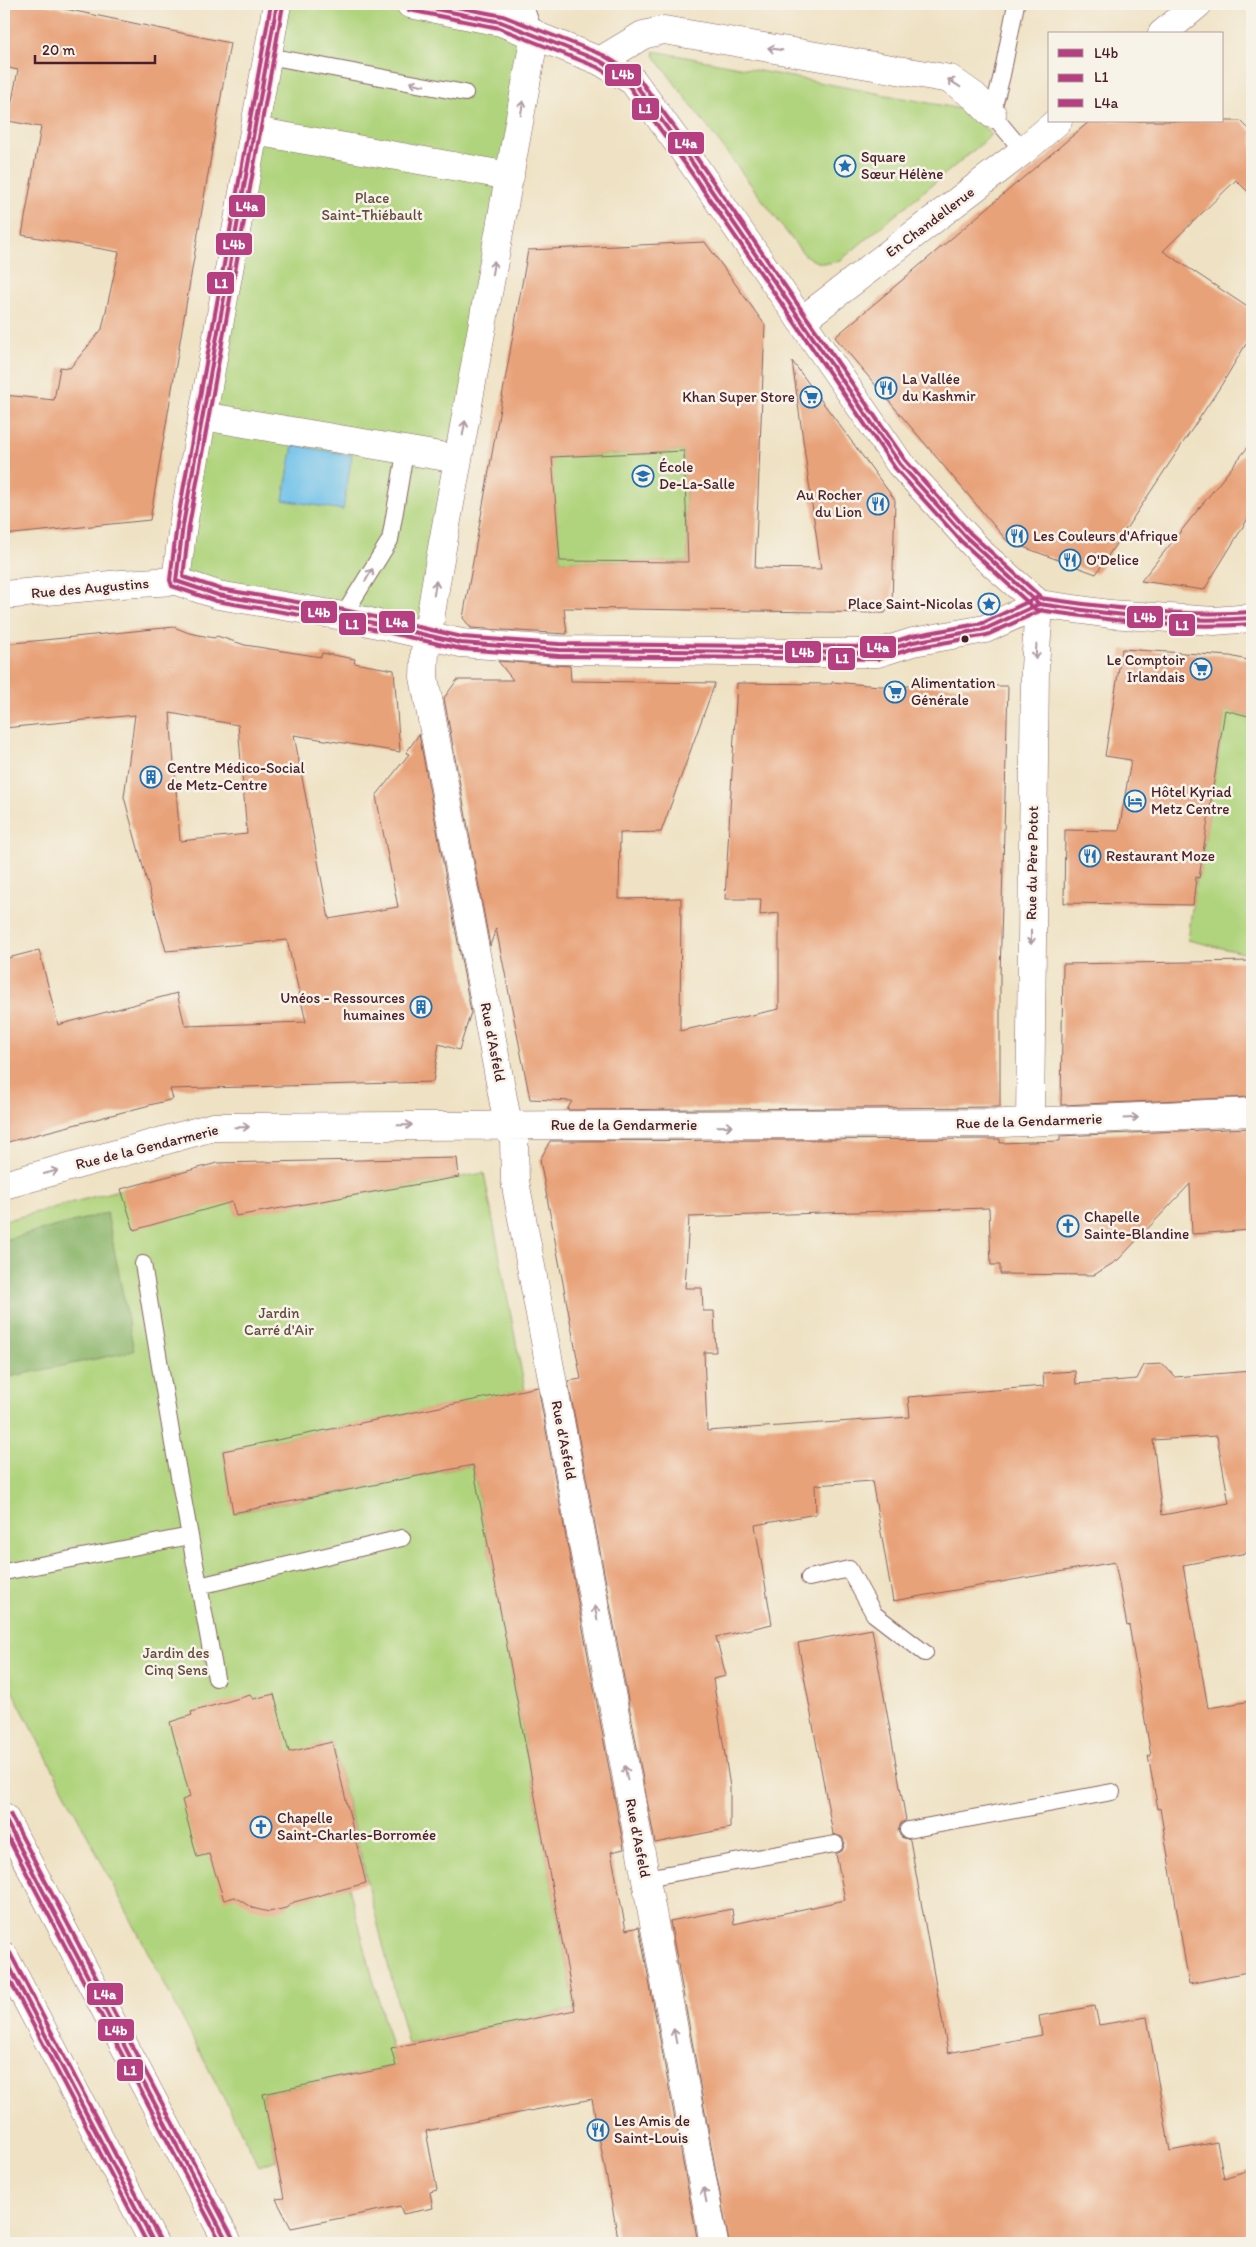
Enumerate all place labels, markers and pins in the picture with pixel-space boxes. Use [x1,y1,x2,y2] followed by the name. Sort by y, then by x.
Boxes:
[861,148,943,183] place label: Square Sœur Hélène
[833,154,857,178] place icon: Square Sœur Hélène
[902,370,976,405] place label: La Vallée du Kashmir
[874,376,898,400] restaurant icon: La Vallée du Kashmir
[799,385,823,409] supermarket icon: Khan Super Store
[682,388,795,406] place label: Khan Super Store
[659,458,735,493] place label: École De-La-Salle
[631,464,655,488] school or university icon: École De-La-Salle
[796,486,862,521] place label: Au Rocher du Lion
[866,492,890,516] restaurant icon: Au Rocher du Lion
[1005,524,1029,548] restaurant icon: Les Couleurs d'Afrique
[1033,527,1178,545] place label: Les Couleurs d'Afrique
[1058,548,1082,572] restaurant icon: O'Delice
[1086,551,1139,569] place label: O'Delice
[977,592,1001,616] place icon: Place Saint-Nicolas
[848,595,973,613] place label: Place Saint-Nicolas
[960,634,970,644] unlabelled marker
[1107,651,1185,686] place label: Le Comptoir Irlandais
[1189,657,1213,681] supermarket icon: Le Comptoir Irlandais
[911,674,996,709] place label: Alimentation Générale
[883,680,907,704] supermarket icon: Alimentation Générale
[167,759,306,794] place label: Centre Médico-Social de Metz-Centre
[139,765,163,789] building icon: Centre Médico-Social de Metz-Centre
[1151,783,1232,818] place label: Hôtel Kyriad Metz Centre
[1123,789,1147,813] hotel icon: Hôtel Kyriad Metz Centre
[1078,844,1102,868] restaurant icon: Restaurant Moze
[1106,847,1215,865] place label: Restaurant Moze
[280,989,405,1024] place label: Unéos - Ressources humaines
[409,995,433,1019] building icon: Unéos - Ressources humaines
[1084,1208,1189,1243] place label: Chapelle Sainte-Blandine
[1056,1214,1080,1238] church icon: Chapelle Sainte-Blandine
[277,1809,436,1844] place label: Chapelle Saint-Charles-Borromée
[249,1815,273,1839] church icon: Chapelle Saint-Charles-Borromée
[614,2112,690,2147] place label: Les Amis de Saint-Louis
[586,2118,610,2142] restaurant icon: Les Amis de Saint-Louis

